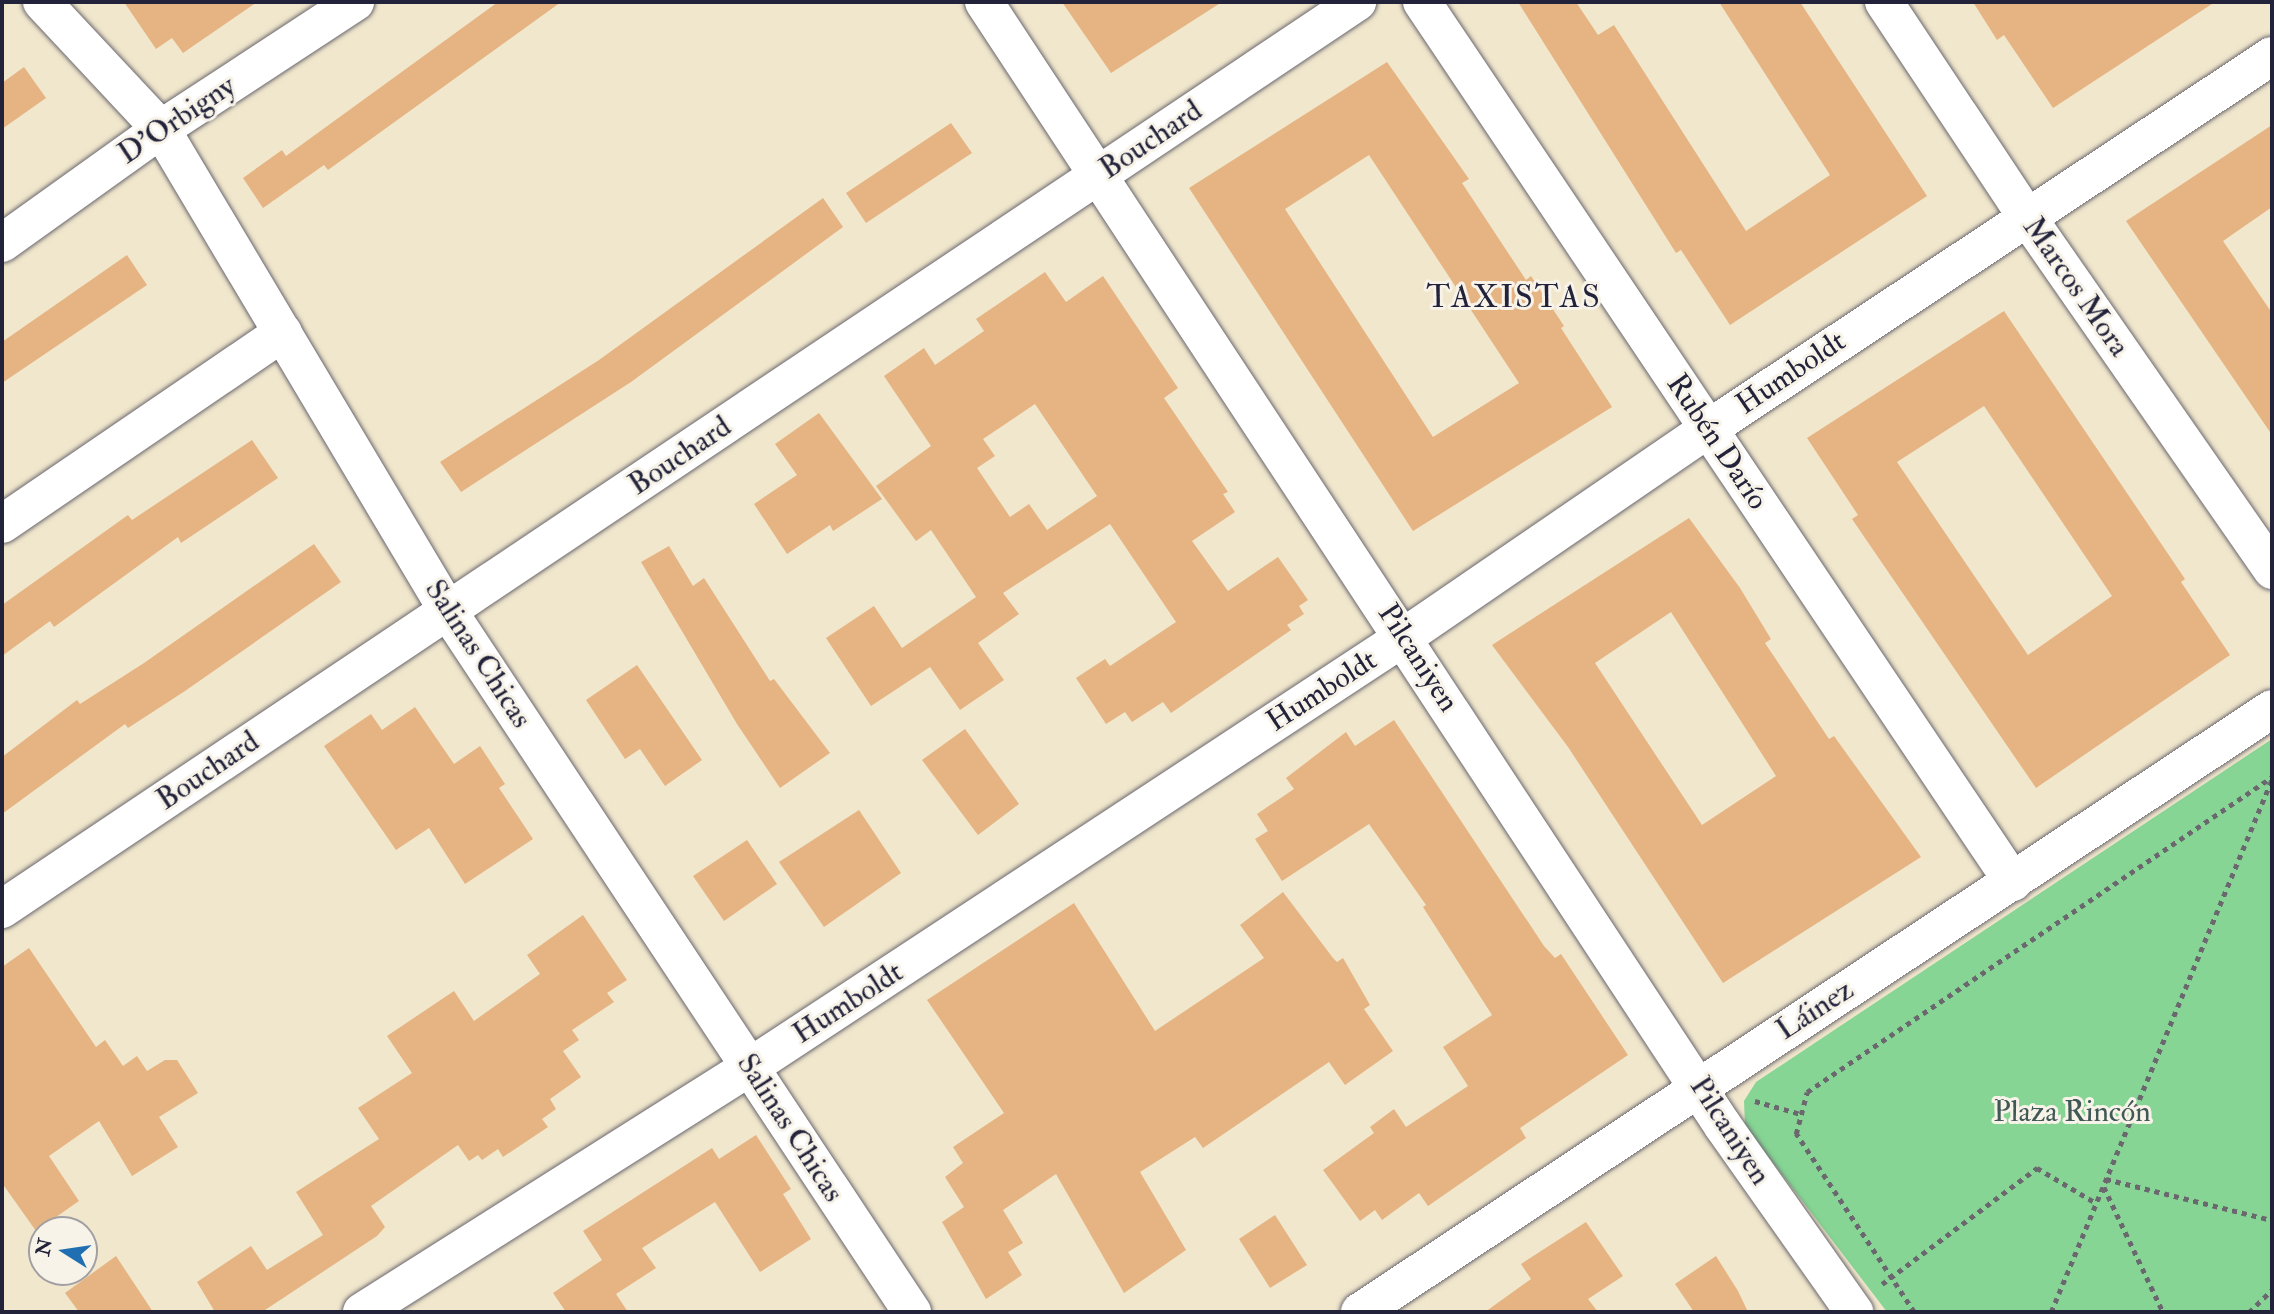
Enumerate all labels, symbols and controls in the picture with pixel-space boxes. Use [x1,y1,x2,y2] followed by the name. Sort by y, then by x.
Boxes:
[112,68,242,172] street label: D'Orbigny
[1093,93,1209,187] street label: Bouchard
[2015,210,2137,364] street label: Marcos Mora
[1427,278,1601,316] district label: TAXISTAS
[1730,323,1852,423] street label: Humboldt
[1659,367,1775,517] street label: Rubén Darío
[622,409,738,503] street label: Bouchard
[417,573,539,735] street label: Salinas Chicas
[1370,597,1466,719] street label: Pilcaniyen
[1260,642,1384,740] street label: Humboldt
[150,724,266,818] street label: Bouchard
[786,954,910,1052] street label: Humboldt
[1770,972,1860,1048] street label: Láinez
[729,1047,851,1209] street label: Salinas Chicas
[1682,1070,1778,1192] street label: Pilcaniyen
[1993,1094,2151,1130] park label: Plaza Rincón
[28,1216,98,1286] north arrow
[31,1236,58,1258] text: N

